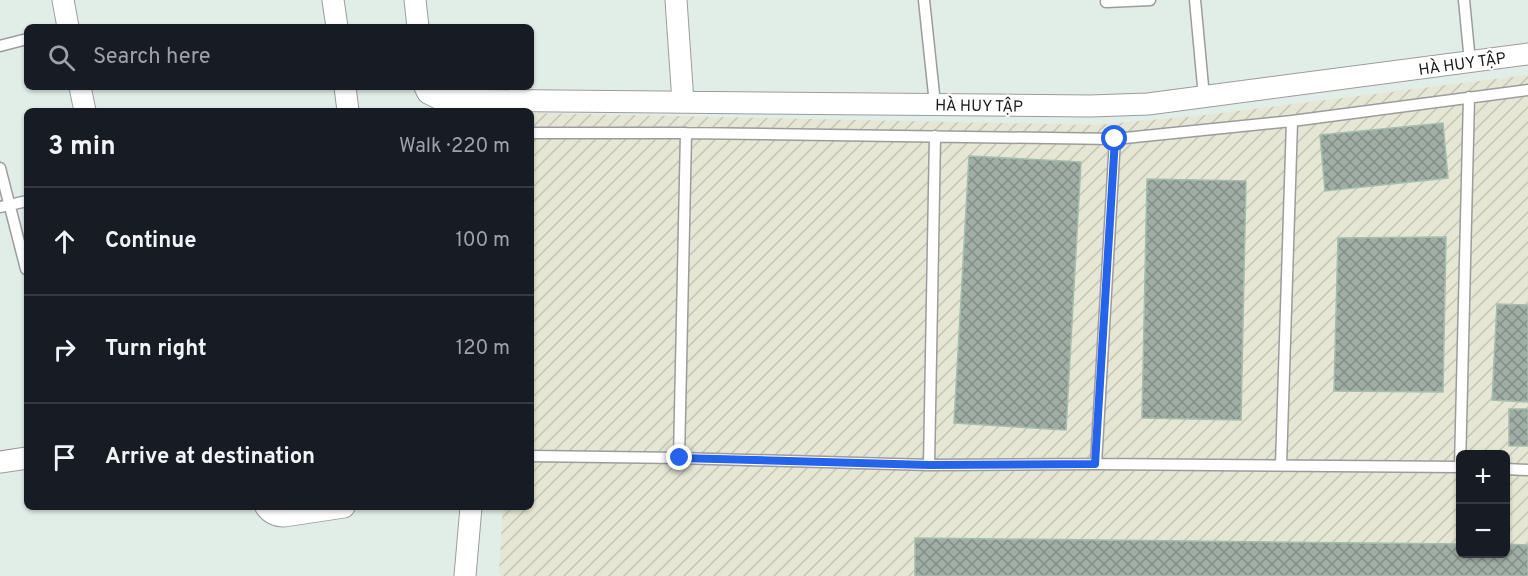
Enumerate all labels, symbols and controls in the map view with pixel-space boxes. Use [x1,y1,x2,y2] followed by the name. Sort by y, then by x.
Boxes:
[24,24,534,90] search box
[45,41,78,74] icon: search
[93,44,211,71] text: Search here
[1417,47,1507,81] street label: HÀ HUY TẬP
[935,94,1023,118] street label: HÀ HUY TẬP
[1101,125,1127,151] route start
[48,131,116,164] text: 3 min
[399,134,510,160] text: Walk · 220 m
[48,225,81,258] icon: ahead
[105,228,196,255] text: Continue
[455,228,510,254] text: 100 m
[48,333,81,366] icon: right
[105,336,207,363] text: Turn right
[456,336,510,362] text: 120 m
[48,441,81,474] icon: arrive
[105,444,315,471] text: Arrive at destination
[666,444,692,470] route end
[1456,450,1510,558] map controls
[1456,450,1510,504] button: +
[1456,504,1510,558] button: −

